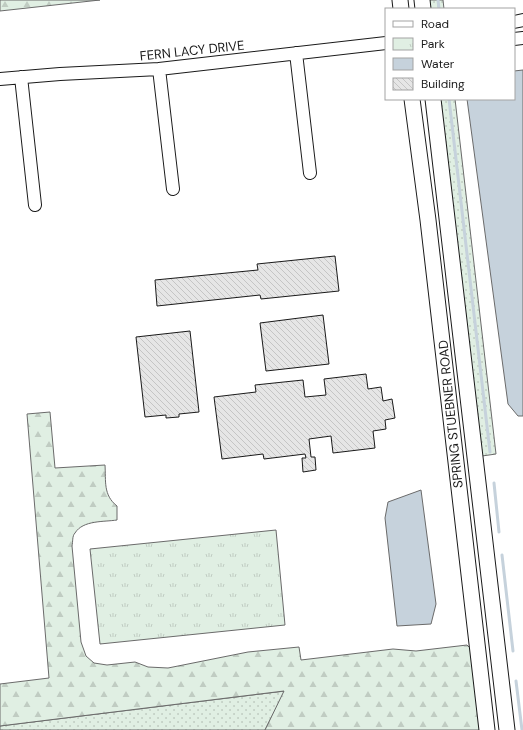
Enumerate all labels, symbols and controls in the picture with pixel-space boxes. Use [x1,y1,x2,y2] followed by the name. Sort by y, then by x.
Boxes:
[385,8,515,100] legend
[421,16,449,32] text: Road
[421,36,445,52] text: Park
[139,37,245,64] street label: FERN LACY DRIVE
[421,56,455,72] text: Water
[421,76,465,92] text: Building
[434,339,467,489] street label: SPRING STUEBNER ROAD

